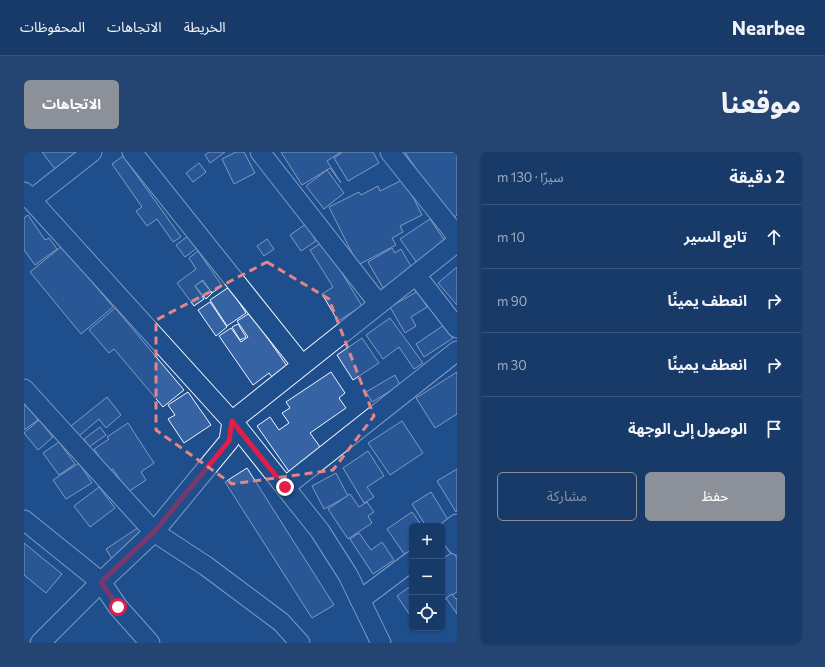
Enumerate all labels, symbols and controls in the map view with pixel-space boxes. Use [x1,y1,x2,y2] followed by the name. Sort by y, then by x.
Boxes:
[732,16,805,39] text: Nearbee
[20,18,85,35] text: المحفوظات
[107,18,162,35] text: الاتجاهات
[184,18,226,35] text: الخريطة
[24,80,119,129] button: الاتجاهات
[721,85,801,119] text: موقعنا
[729,166,785,187] text: 2 دقيقة
[497,169,563,185] text: سيرًا · 130 m
[763,226,785,248] icon: ahead
[684,227,747,245] text: تابع السير
[497,229,525,245] text: 10 m
[763,290,785,312] icon: right
[667,291,747,309] text: انعطف يمينًا
[497,293,527,309] text: 90 m
[763,354,785,376] icon: right
[667,355,747,373] text: انعطف يمينًا
[497,357,527,373] text: 30 m
[763,418,785,440] icon: arrive
[628,419,747,437] text: الوصول إلى الوجهة
[497,472,637,521] button: مشاركة
[645,472,785,521] button: حفظ
[276,478,294,496] route end
[409,523,445,631] map controls
[409,523,445,559] button: +
[409,559,445,595] button: −
[409,595,445,631] button: locate
[109,598,127,616] route start

